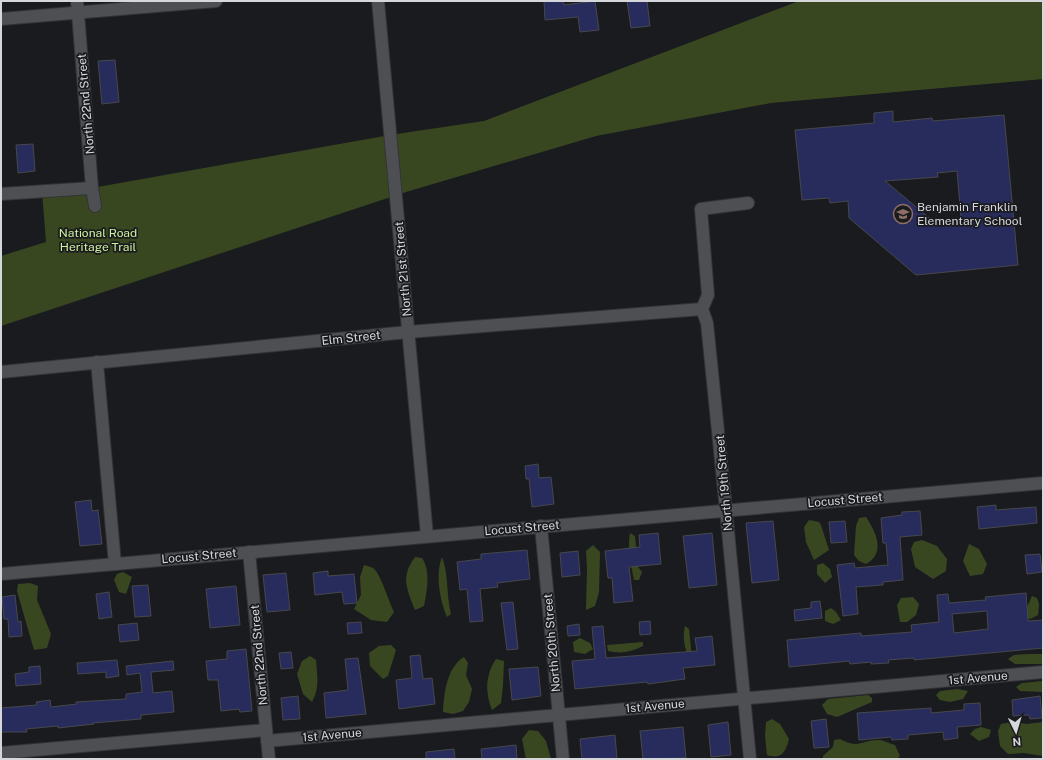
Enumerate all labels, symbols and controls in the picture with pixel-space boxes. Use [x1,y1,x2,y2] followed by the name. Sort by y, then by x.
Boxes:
[75,53,97,155] street label: North 22nd Street
[917,200,1023,228] place label: Benjamin Franklin Elementary School
[892,203,914,225] school or university icon: Benjamin Franklin Elementary School
[392,221,414,317] street label: North 21st Street
[59,226,137,254] park label: National Road Heritage Trail
[321,328,382,348] street label: Elm Street
[713,434,735,532] street label: North 19th Street
[807,490,884,510] street label: Locust Street
[484,518,561,538] street label: Locust Street
[161,546,238,566] street label: Locust Street
[541,593,563,693] street label: North 20th Street
[248,604,270,706] street label: North 22nd Street
[948,668,1009,688] street label: 1st Avenue
[625,696,686,716] street label: 1st Avenue
[996,712,1036,752] north arrow
[302,725,363,745] street label: 1st Avenue
[1012,736,1022,748] text: N

